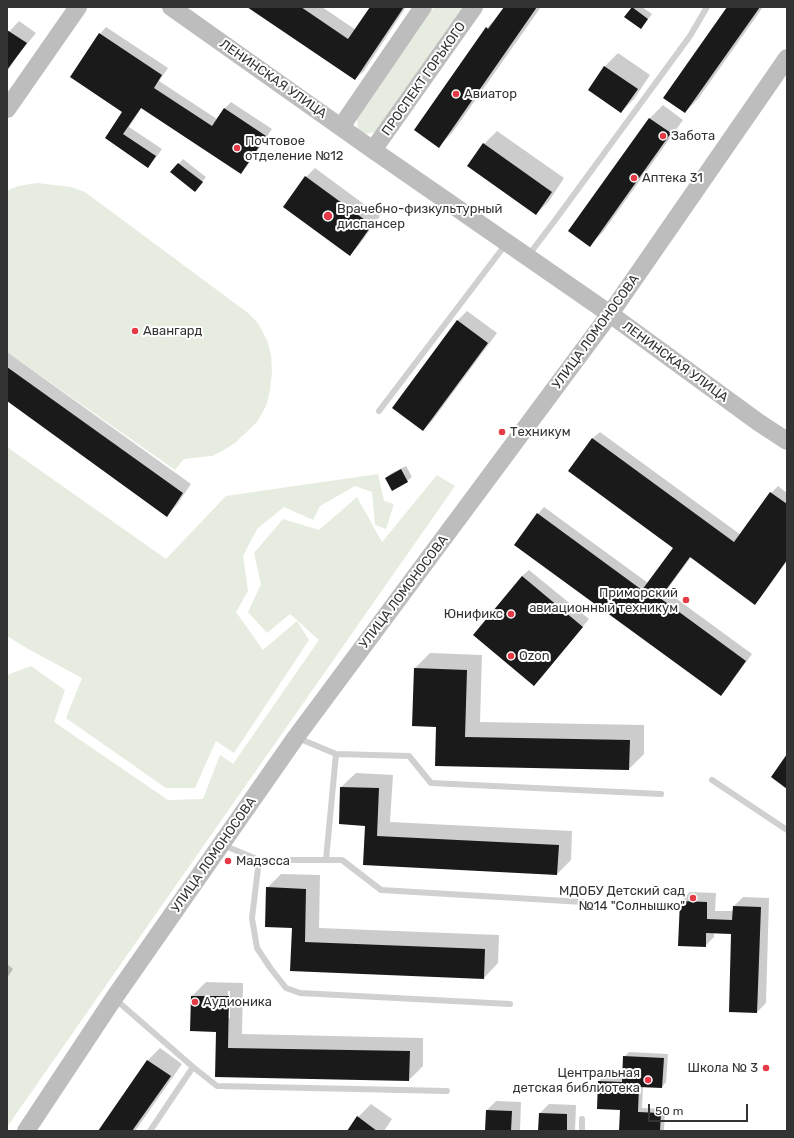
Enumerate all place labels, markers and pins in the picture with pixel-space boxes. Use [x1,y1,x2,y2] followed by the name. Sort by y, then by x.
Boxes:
[464,86,517,102] place label: Авиатор
[451,89,461,99] marker: Авиатор
[671,128,715,144] place label: Забота
[658,131,668,141] marker: Забота
[245,133,343,164] place label: Почтовое отделение №12
[232,143,242,153] marker: Почтовое отделение №12
[642,170,703,186] place label: Аптека 31
[629,173,639,183] marker: Аптека 31
[337,201,502,232] place label: Врачебно-физкультурный диспансер
[322,210,334,222] marker: Врачебно-физкультурный диспансер
[143,323,202,339] place label: Авангард
[130,326,140,336] marker: Авангард
[510,424,571,440] place label: Техникум
[497,427,507,437] marker: Техникум
[529,585,678,616] place label: Приморский авиационный техникум
[681,595,691,605] marker: Приморский авиационный техникум
[444,606,503,622] place label: Юнификс
[506,609,516,619] marker: Юнификс
[519,648,550,664] place label: Ozon
[506,651,516,661] marker: Ozon
[236,853,290,869] place label: Мадэсса
[223,856,233,866] marker: Мадэсса
[559,883,685,914] place label: МДОБУ Детский сад №14 "Солнышко"
[688,893,698,903] marker: МДОБУ Детский сад №14 "Солнышко"
[203,994,272,1010] place label: Аудионика
[190,997,200,1007] marker: Аудионика
[688,1060,758,1076] place label: Школа № 3
[761,1063,771,1073] marker: Школа № 3
[513,1065,640,1096] place label: Центральная детская библиотека
[643,1075,653,1085] marker: Центральная детская библиотека

